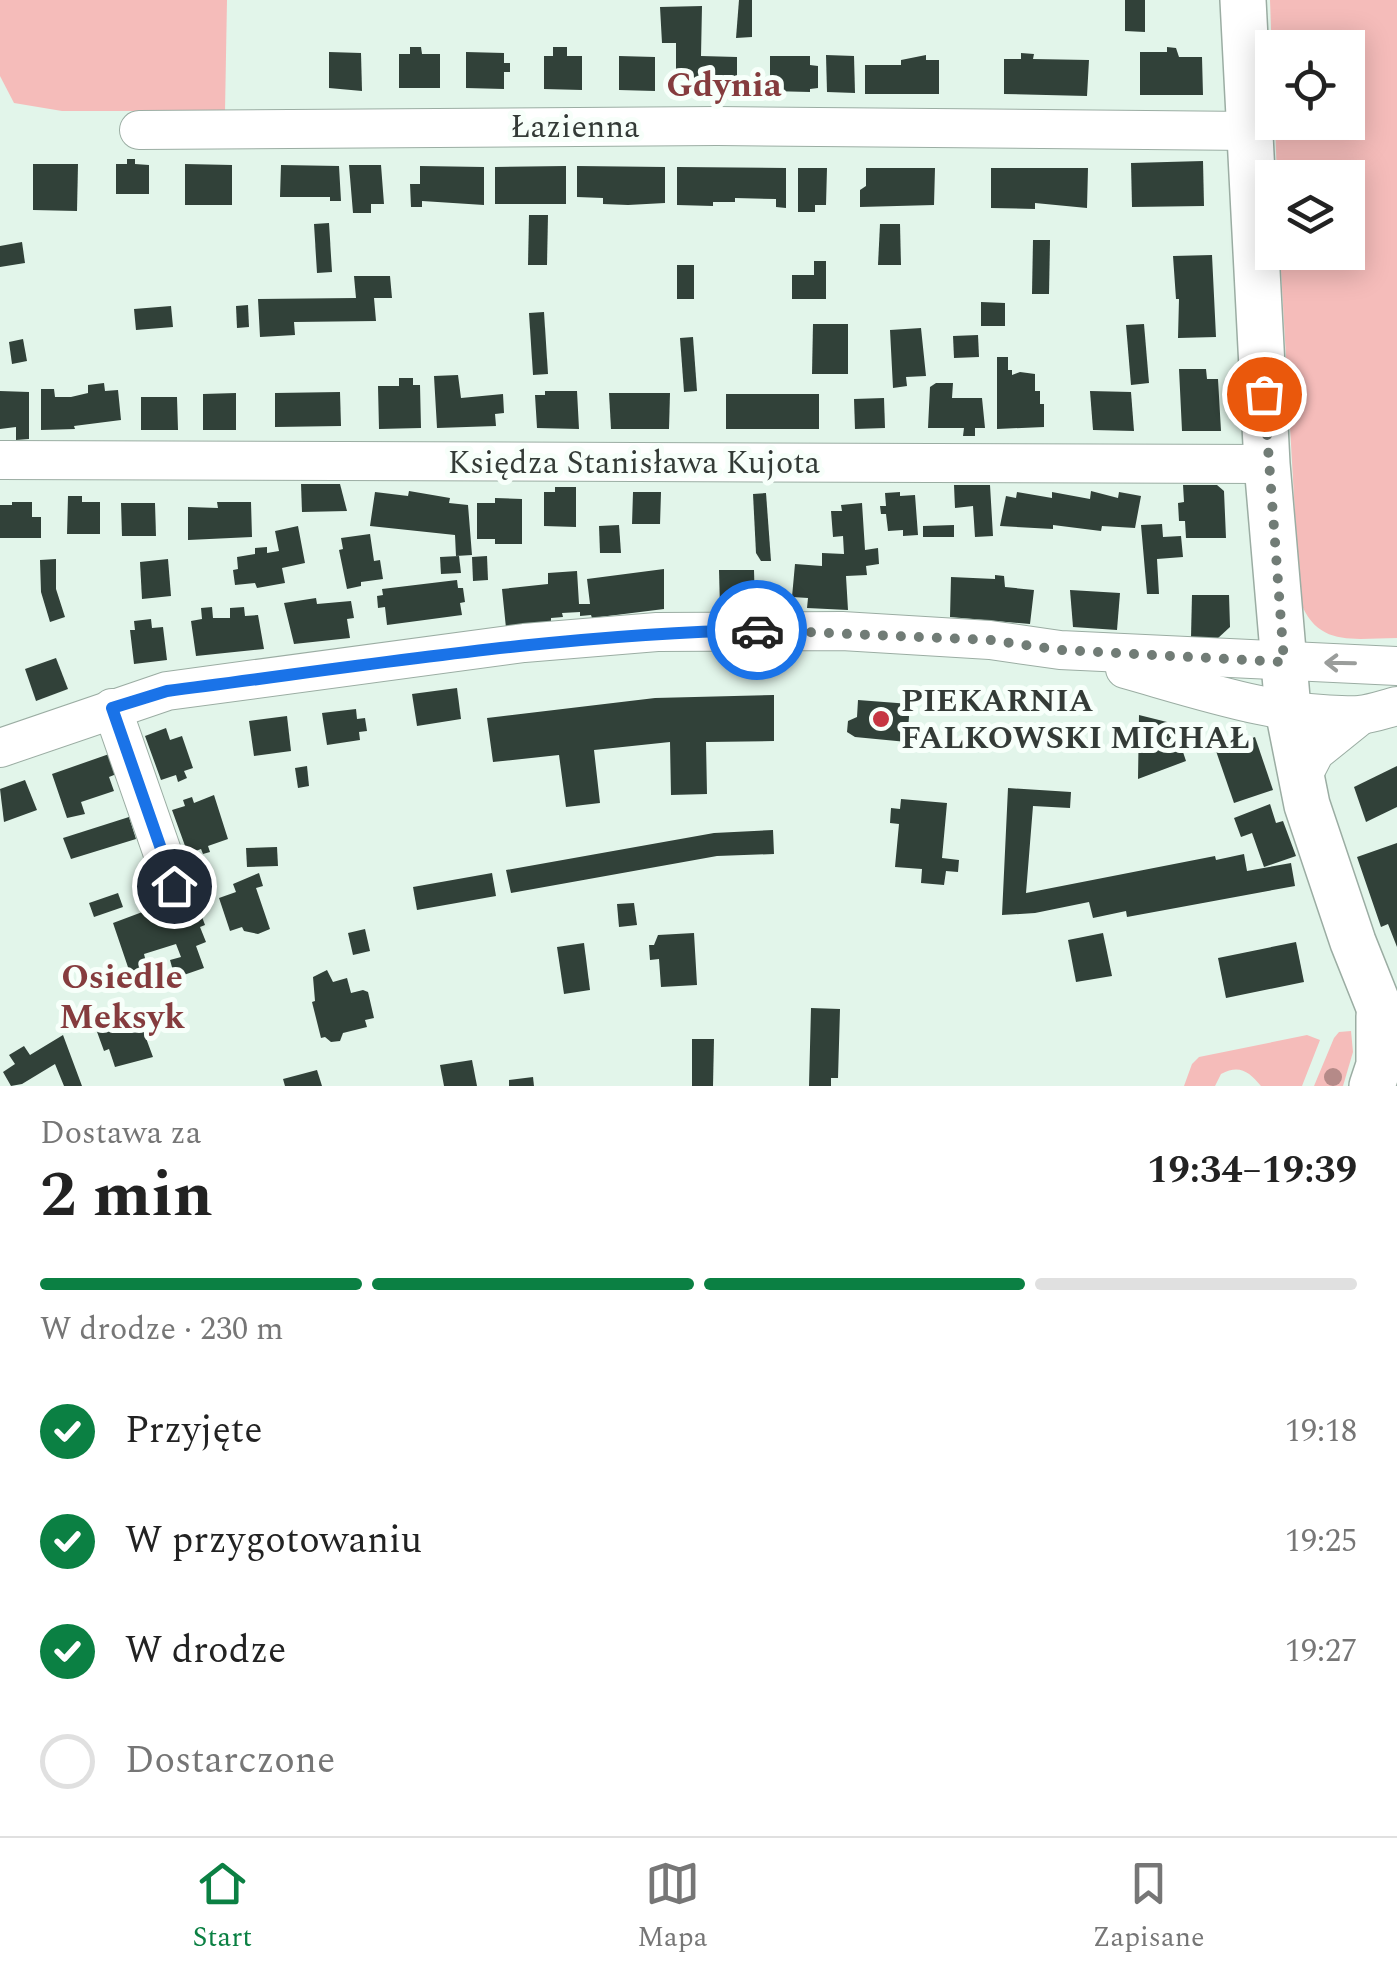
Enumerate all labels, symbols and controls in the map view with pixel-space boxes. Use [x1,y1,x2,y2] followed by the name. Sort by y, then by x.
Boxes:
[1255,30,1365,270] map controls
[1255,30,1365,140] button: locate
[666,59,782,112] district label: Gdynia
[510,103,640,152] street label: Łazienna
[1255,160,1365,270] button: layers
[1222,352,1307,437] pin
[1237,367,1292,422] icon: bag
[448,439,821,488] street label: Księdza Stanisława Kujota
[707,580,807,680] courier
[730,603,785,658] icon: car
[1325,654,1357,673] one-way arrow
[901,677,1250,763] place label: PIEKARNIA FALKOWSKI MICHAŁ
[870,708,892,730] marker: PIEKARNIA FALKOWSKI MICHAŁ
[132,844,217,929] pin
[147,859,202,914] icon: home
[59,951,185,1044] district label: Osiedle Meksyk
[40,1109,201,1158] text: Dostawa za
[1147,1142,1357,1200] text: 19:34–19:39
[40,1146,213,1245] text: 2 min
[40,1305,283,1354] text: W drodze · 230 m
[125,1402,263,1460] text: Przyjęte
[40,1404,95,1459] icon: check
[1285,1407,1357,1456] text: 19:18
[125,1512,422,1570] text: W przygotowaniu
[40,1514,95,1569] icon: check
[1285,1517,1357,1566] text: 19:25
[125,1622,286,1680] text: W drodze
[40,1624,95,1679] icon: check
[1285,1627,1357,1676] text: 19:27
[125,1732,335,1790] text: Dostarczone
[192,1856,252,1959] tab: Start
[637,1856,707,1959] tab: Mapa
[1092,1856,1204,1959] tab: Zapisane

